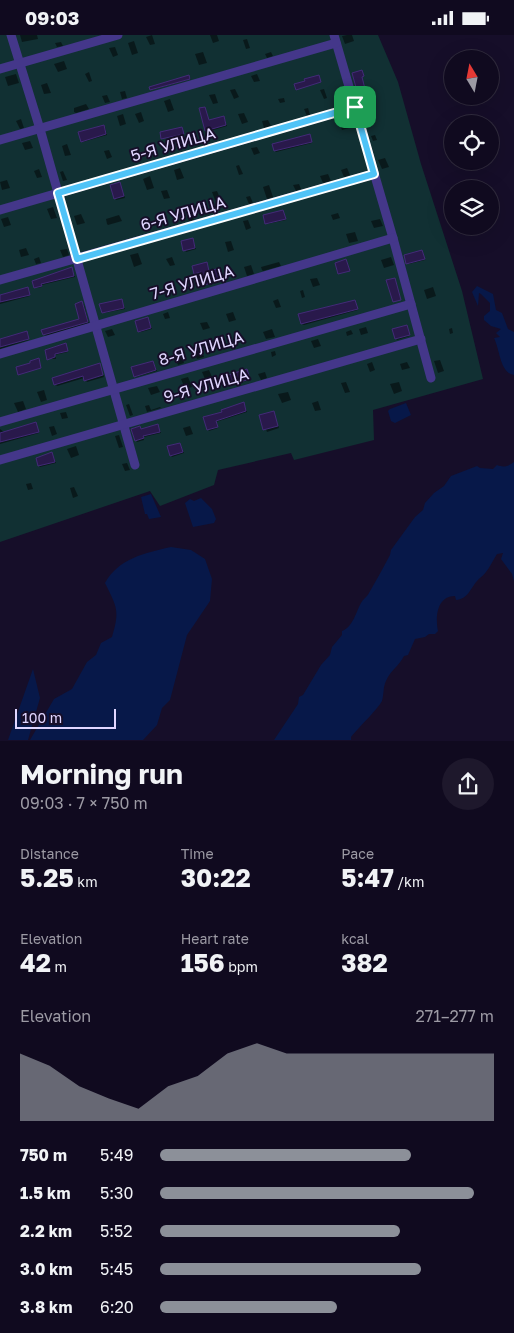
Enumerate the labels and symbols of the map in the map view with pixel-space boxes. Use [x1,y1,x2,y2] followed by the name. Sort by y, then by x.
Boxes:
[444,50,499,105] north arrow
[334,86,376,128] pin
[128,122,218,166] street label: 5-Я УЛИЦА
[138,191,228,235] street label: 6-Я УЛИЦА
[148,260,237,304] street label: 7-Я УЛИЦА
[156,326,246,370] street label: 8-Я УЛИЦА
[161,363,251,407] street label: 9-Я УЛИЦА
[15,706,116,729] scale bar

